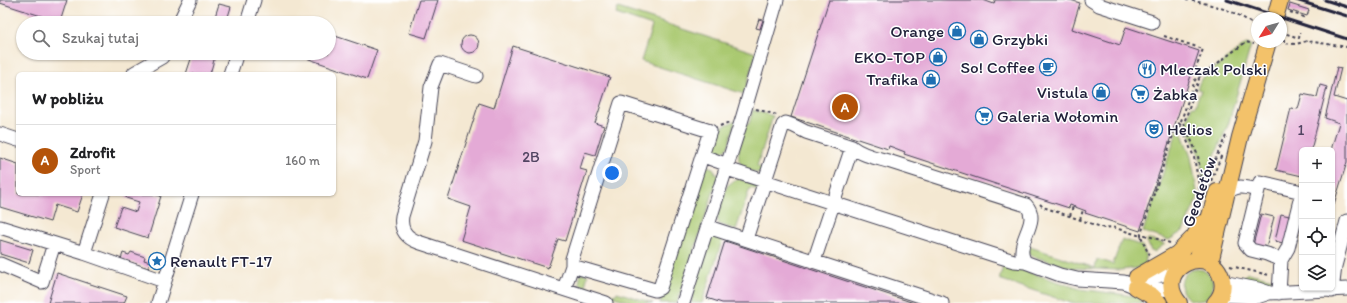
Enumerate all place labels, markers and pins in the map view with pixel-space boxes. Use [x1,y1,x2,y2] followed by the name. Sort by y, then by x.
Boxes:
[890,21,944,41] place label: Orange
[947,21,967,41] shop icon: Orange
[969,29,989,49] shop icon: Grzybki
[992,29,1048,49] place label: Grzybki
[854,47,925,67] place label: EKO-TOP
[928,47,948,67] shop icon: EKO-TOP
[960,57,1035,77] place label: So! Coffee
[1038,57,1058,77] cafe icon: So! Coffee
[1137,59,1157,79] restaurant icon: Mleczak Polski
[1160,59,1267,79] place label: Mleczak Polski
[866,69,918,89] place label: Trafika
[921,69,941,89] shop icon: Trafika
[1037,82,1088,102] place label: Vistula
[1091,82,1111,102] shop icon: Vistula
[1130,84,1150,104] supermarket icon: Żabka
[1153,84,1197,104] place label: Żabka
[832,92,858,122] pin: A
[974,106,994,126] supermarket icon: Galeria Wołomin
[997,106,1118,126] place label: Galeria Wołomin
[1144,119,1164,139] theatre icon: Helios
[1167,119,1212,139] place label: Helios
[147,251,167,271] place icon: Renault FT-17
[170,251,273,271] place label: Renault FT-17

